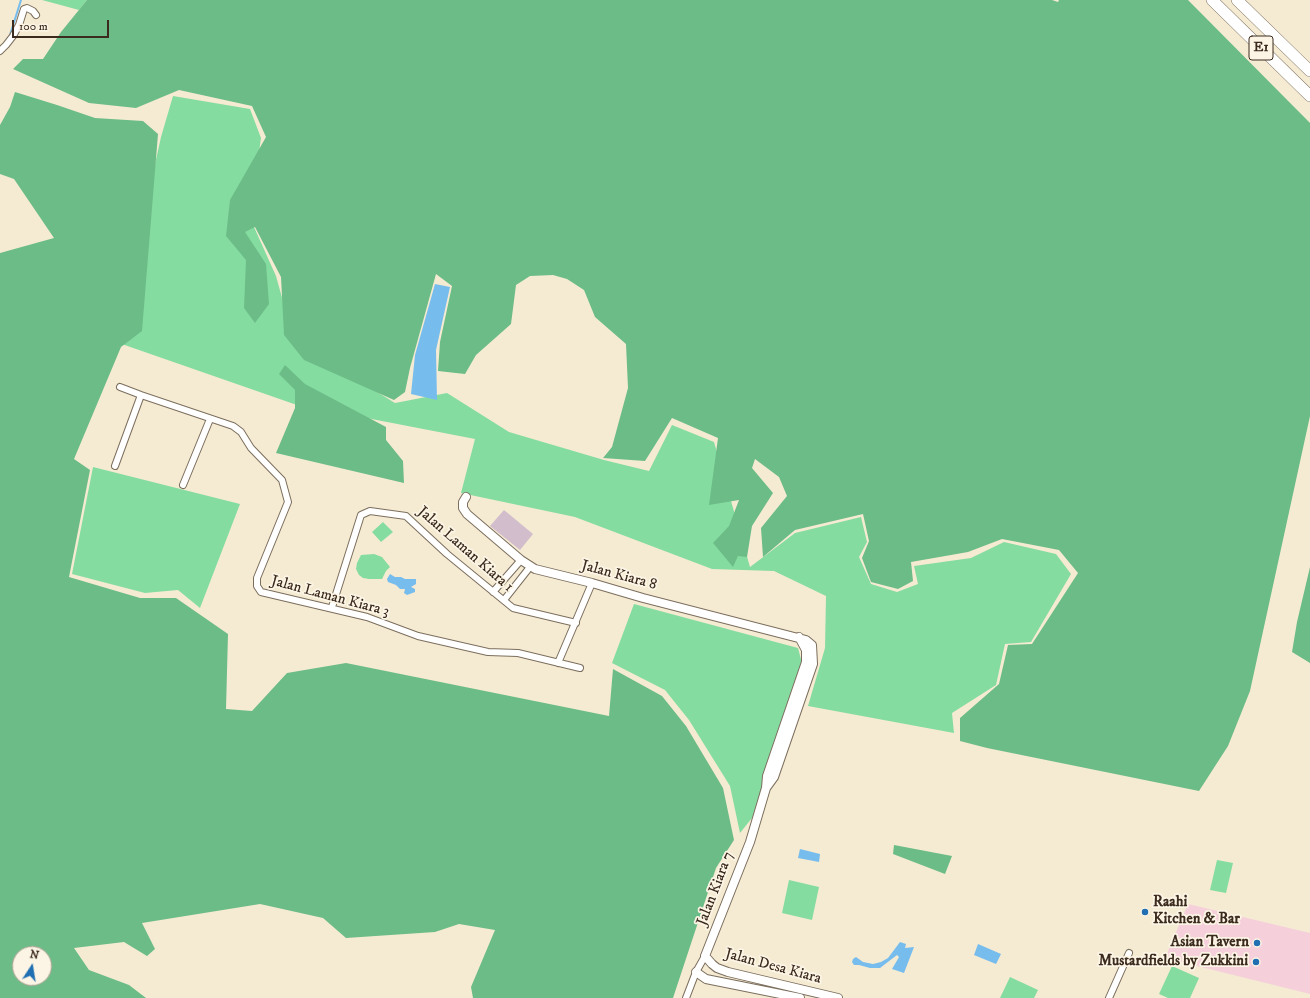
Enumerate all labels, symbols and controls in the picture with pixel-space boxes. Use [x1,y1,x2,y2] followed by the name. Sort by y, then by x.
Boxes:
[14,12,111,38] scale bar
[19,19,48,34] text: 100 m
[1249,36,1273,60] road number: E1
[413,503,517,597] street label: Jalan Laman Kiara 1
[579,557,659,595] street label: Jalan Kiara 8
[269,573,391,621] street label: Jalan Laman Kiara 3
[694,849,738,929] street label: Jalan Kiara 7
[1153,894,1240,929] place label: Raahi Kitchen & Bar
[1140,907,1150,917] marker: Raahi Kitchen & Bar
[1171,934,1249,952] place label: Asian Tavern
[1252,938,1262,948] marker: Asian Tavern
[12,946,52,986] north arrow
[723,946,823,988] street label: Jalan Desa Kiara
[28,947,40,963] text: N
[1099,953,1248,971] place label: Mustardfields by Zukkini
[1251,957,1261,967] marker: Mustardfields by Zukkini

